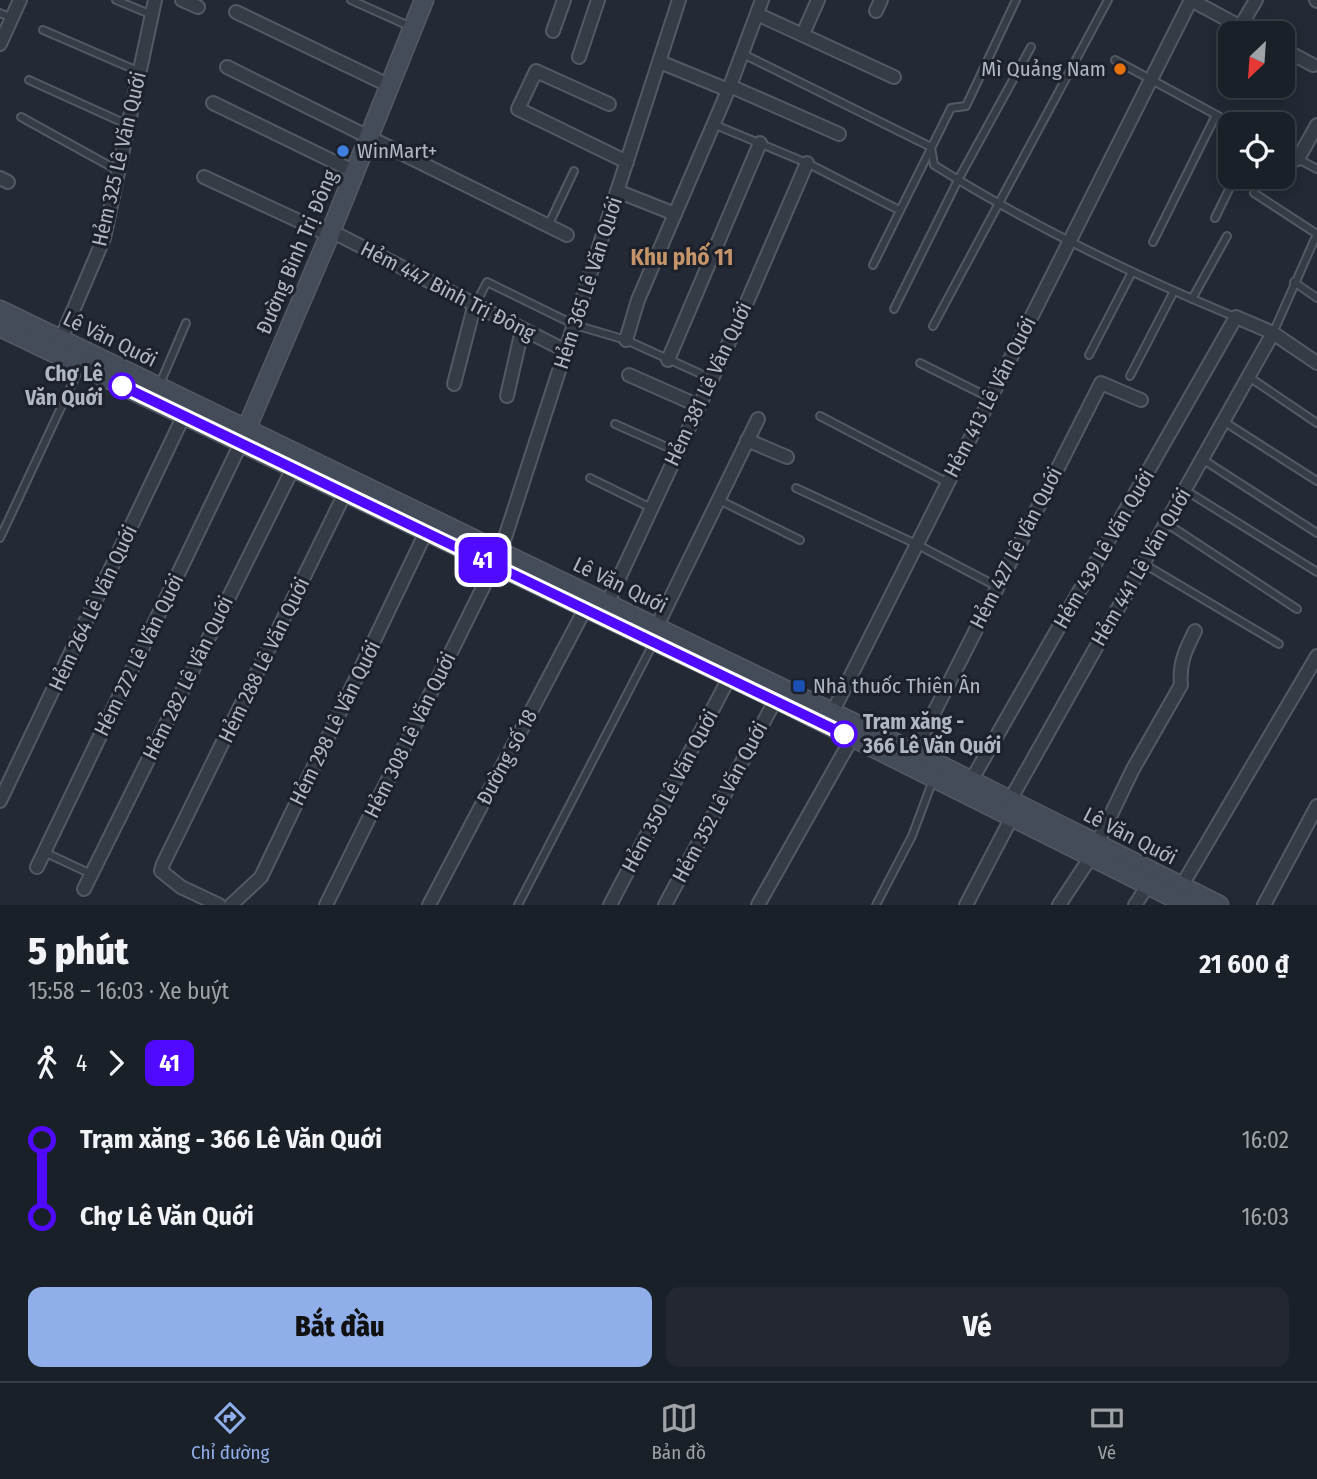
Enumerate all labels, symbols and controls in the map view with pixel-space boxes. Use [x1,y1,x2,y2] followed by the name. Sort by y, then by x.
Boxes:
[1218,21,1295,98] north arrow
[1218,21,1295,189] map controls
[981,56,1106,82] place label: Mì Quảng Nam
[1112,61,1128,77] marker: Mì Quảng Nam
[86,69,152,249] street label: Hẻm 325 Lê Văn Quới
[1218,112,1295,189] button: locate
[357,138,437,164] place label: WinMart+
[335,143,351,159] marker: WinMart+
[251,166,343,338] street label: Đường Bình Trị Đông
[548,194,628,372] street label: Hẻm 365 Lê Văn Quới
[356,236,540,346] street label: Hẻm 447 Bình Trị Đông
[631,241,733,271] district label: Khu phố 11
[659,298,757,470] street label: Hẻm 381 Lê Văn Quới
[59,305,161,373] street label: Lê Văn Quới
[938,312,1042,482] street label: Hẻm 413 Lê Văn Quới
[24,361,103,411] place label: Chợ Lê Văn Quới
[109,373,135,399] marker: Chợ Lê Văn Quới
[964,463,1068,633] street label: Hẻm 427 Lê Văn Quới
[1048,465,1160,633] street label: Hẻm 439 Lê Văn Quới
[1085,484,1197,650] street label: Hẻm 441 Lê Văn Quới
[43,521,143,695] street label: Hẻm 264 Lê Văn Quới
[452,537,514,583] line badge: 41
[473,546,493,574] text: 41
[569,551,671,619] street label: Lê Văn Quới
[89,570,189,740] street label: Hẻm 272 Lê Văn Quới
[213,573,315,747] street label: Hẻm 288 Lê Văn Quới
[137,592,239,764] street label: Hẻm 282 Lê Văn Quới
[284,636,386,810] street label: Hẻm 298 Lê Văn Quới
[359,648,461,822] street label: Hẻm 308 Lê Văn Quới
[813,673,981,699] place label: Nhà thuốc Thiên Ân
[791,678,807,694] marker: Nhà thuốc Thiên Ân
[471,705,543,809] street label: Đường số 18
[616,705,724,877] street label: Hẻm 350 Lê Văn Quới
[862,709,1001,759] place label: Trạm xăng - 366 Lê Văn Quới
[667,717,773,887] street label: Hẻm 352 Lê Văn Quới
[831,721,857,747] marker: Trạm xăng - 366 Lê Văn Quới
[1079,801,1181,871] street label: Lê Văn Quới
[28,928,128,974] text: 5 phút
[1199,949,1289,980] text: 21 600 ₫
[28,977,229,1005] text: 15:58 – 16:03 · Xe buýt
[28,1044,66,1082] icon: walk
[97,1044,135,1082] icon: forward
[76,1049,87,1077] text: 4
[159,1049,180,1077] text: 41
[80,1124,382,1155] text: Trạm xăng - 366 Lê Văn Quới
[1242,1126,1289,1154] text: 16:02
[80,1201,254,1232] text: Chợ Lê Văn Quới
[1242,1203,1289,1231] text: 16:03
[28,1287,652,1367] button: Bắt đầu
[666,1287,1289,1367] button: Vé
[191,1399,269,1464] tab: Chỉ đường
[651,1399,706,1464] tab: Bản đồ
[1088,1399,1126,1464] tab: Vé

